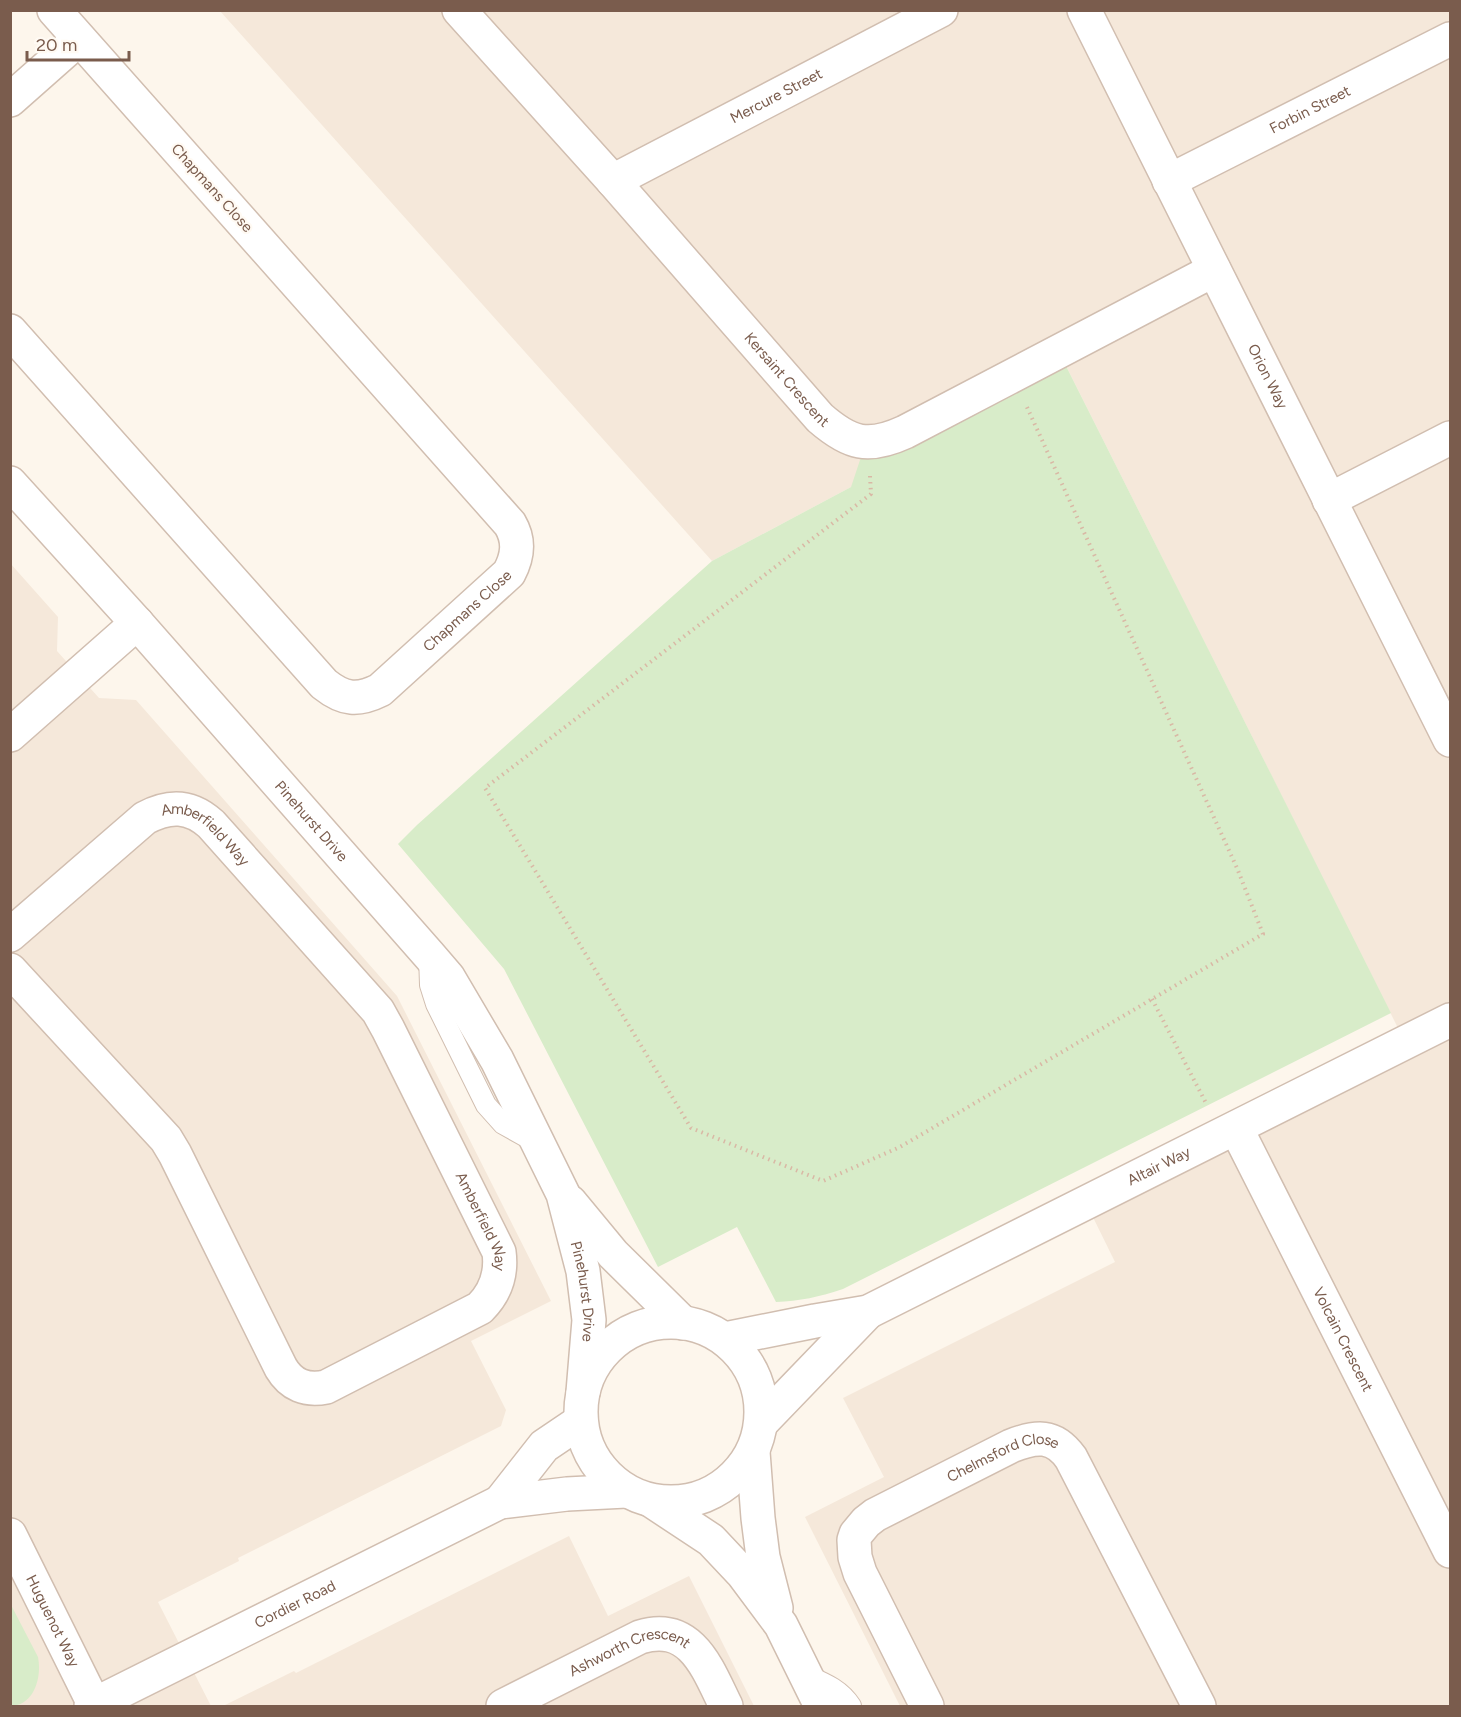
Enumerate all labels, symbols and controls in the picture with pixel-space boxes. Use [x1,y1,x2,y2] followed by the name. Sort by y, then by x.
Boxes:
[27,24,129,62] scale bar
[36,34,77,56] text: 20 m
[727,64,826,127] street label: Mercure Street
[1267,82,1354,138] street label: Forbin Street
[167,140,257,236] street label: Chapmans Close
[740,329,833,431] street label: Kersaint Crescent
[1244,341,1292,412] street label: Orion Way
[419,566,515,656] street label: Chapmans Close
[271,777,352,865] street label: Pinehurst Drive
[160,800,253,870] street label: Amberfield Way
[1124,1143,1194,1189] street label: Altair Way
[452,1169,509,1272] street label: Amberfield Way
[567,1239,598,1343] street label: Pinehurst Drive
[1309,1284,1377,1395] street label: Volcain Crescent
[944,1430,1063,1486] street label: Chelmsford Close
[22,1572,83,1670] street label: Huguenot Way
[251,1576,339,1632] street label: Cordier Road
[566,1625,694,1680] street label: Ashworth Crescent

